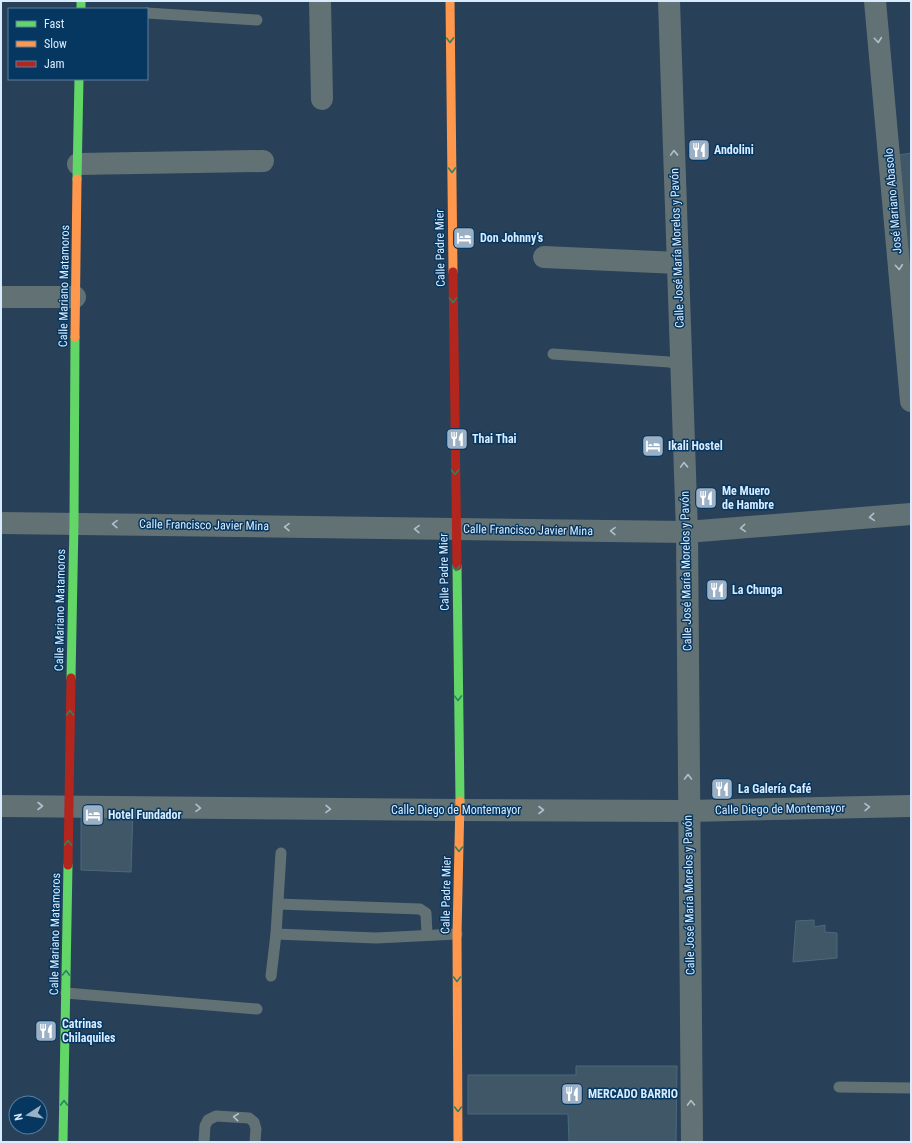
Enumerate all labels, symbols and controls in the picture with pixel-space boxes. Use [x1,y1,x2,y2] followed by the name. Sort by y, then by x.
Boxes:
[8,8,148,80] legend
[44,17,65,31] text: Fast
[44,37,67,51] text: Slow
[446,37,454,43] one-way arrow
[873,37,882,43] one-way arrow
[44,57,65,71] text: Jam
[686,137,712,163] restaurant icon: Andolini
[714,143,754,157] place label: Andolini
[881,148,905,254] street label: José Mariano Abasolo
[670,150,678,156] one-way arrow
[448,167,456,173] one-way arrow
[667,168,687,328] street label: Calle José María Morelos y Pavón
[432,209,448,287] street label: Calle Padre Mier
[56,225,72,347] street label: Calle Mariano Matamoros
[451,225,477,251] hotel icon: Don Johnny’s
[480,231,544,245] place label: Don Johnny’s
[894,264,903,270] one-way arrow
[449,297,457,303] one-way arrow
[444,426,470,452] restaurant icon: Thai Thai
[472,432,517,446] place label: Thai Thai
[640,433,666,459] hotel icon: Ikali Hostel
[668,439,723,453] place label: Ikali Hostel
[680,462,689,468] one-way arrow
[451,469,459,475] one-way arrow
[722,484,774,512] place label: Me Muero de Hambre
[693,485,719,511] restaurant icon: Me Muero de Hambre
[678,491,694,651] street label: Calle José María Morelos y Pavón
[869,512,875,521] one-way arrow
[139,517,269,533] street label: Calle Francisco Javier Mina
[112,520,118,528] one-way arrow
[284,522,290,531] one-way arrow
[463,522,593,538] street label: Calle Francisco Javier Mina
[740,523,746,532] one-way arrow
[414,524,420,533] one-way arrow
[610,527,616,535] one-way arrow
[436,533,452,611] street label: Calle Padre Mier
[52,549,68,671] street label: Calle Mariano Matamoros
[452,565,460,571] one-way arrow
[704,577,730,603] restaurant icon: La Chunga
[732,583,783,597] place label: La Chunga
[453,695,462,701] one-way arrow
[66,710,74,716] one-way arrow
[684,774,692,780] one-way arrow
[709,776,735,802] restaurant icon: La Galería Café
[738,782,811,796] place label: La Galería Café
[715,801,845,817] street label: Calle Diego de Montemayor
[37,802,43,810] one-way arrow
[80,802,106,828] hotel icon: Hotel Fundador
[391,803,521,817] street label: Calle Diego de Montemayor
[864,803,870,811] one-way arrow
[195,804,201,812] one-way arrow
[325,805,331,813] one-way arrow
[538,806,544,814] one-way arrow
[108,808,181,822] place label: Hotel Fundador
[681,815,697,975] street label: Calle José María Morelos y Pavón
[64,840,72,846] one-way arrow
[455,846,463,852] one-way arrow
[438,856,454,934] street label: Calle Padre Mier
[47,873,63,995] street label: Calle Mariano Matamoros
[62,970,70,976] one-way arrow
[453,976,461,982] one-way arrow
[62,1017,116,1045] place label: Catrinas Chilaquiles
[33,1018,59,1044] restaurant icon: Catrinas Chilaquiles
[559,1081,585,1107] restaurant icon: MERCADO BARRIO
[588,1087,678,1101] place label: MERCADO BARRIO
[8,1095,48,1135] north arrow
[60,1100,68,1106] one-way arrow
[687,1100,695,1106] one-way arrow
[454,1106,462,1112] one-way arrow
[12,1112,26,1122] text: N
[233,1113,239,1122] one-way arrow

